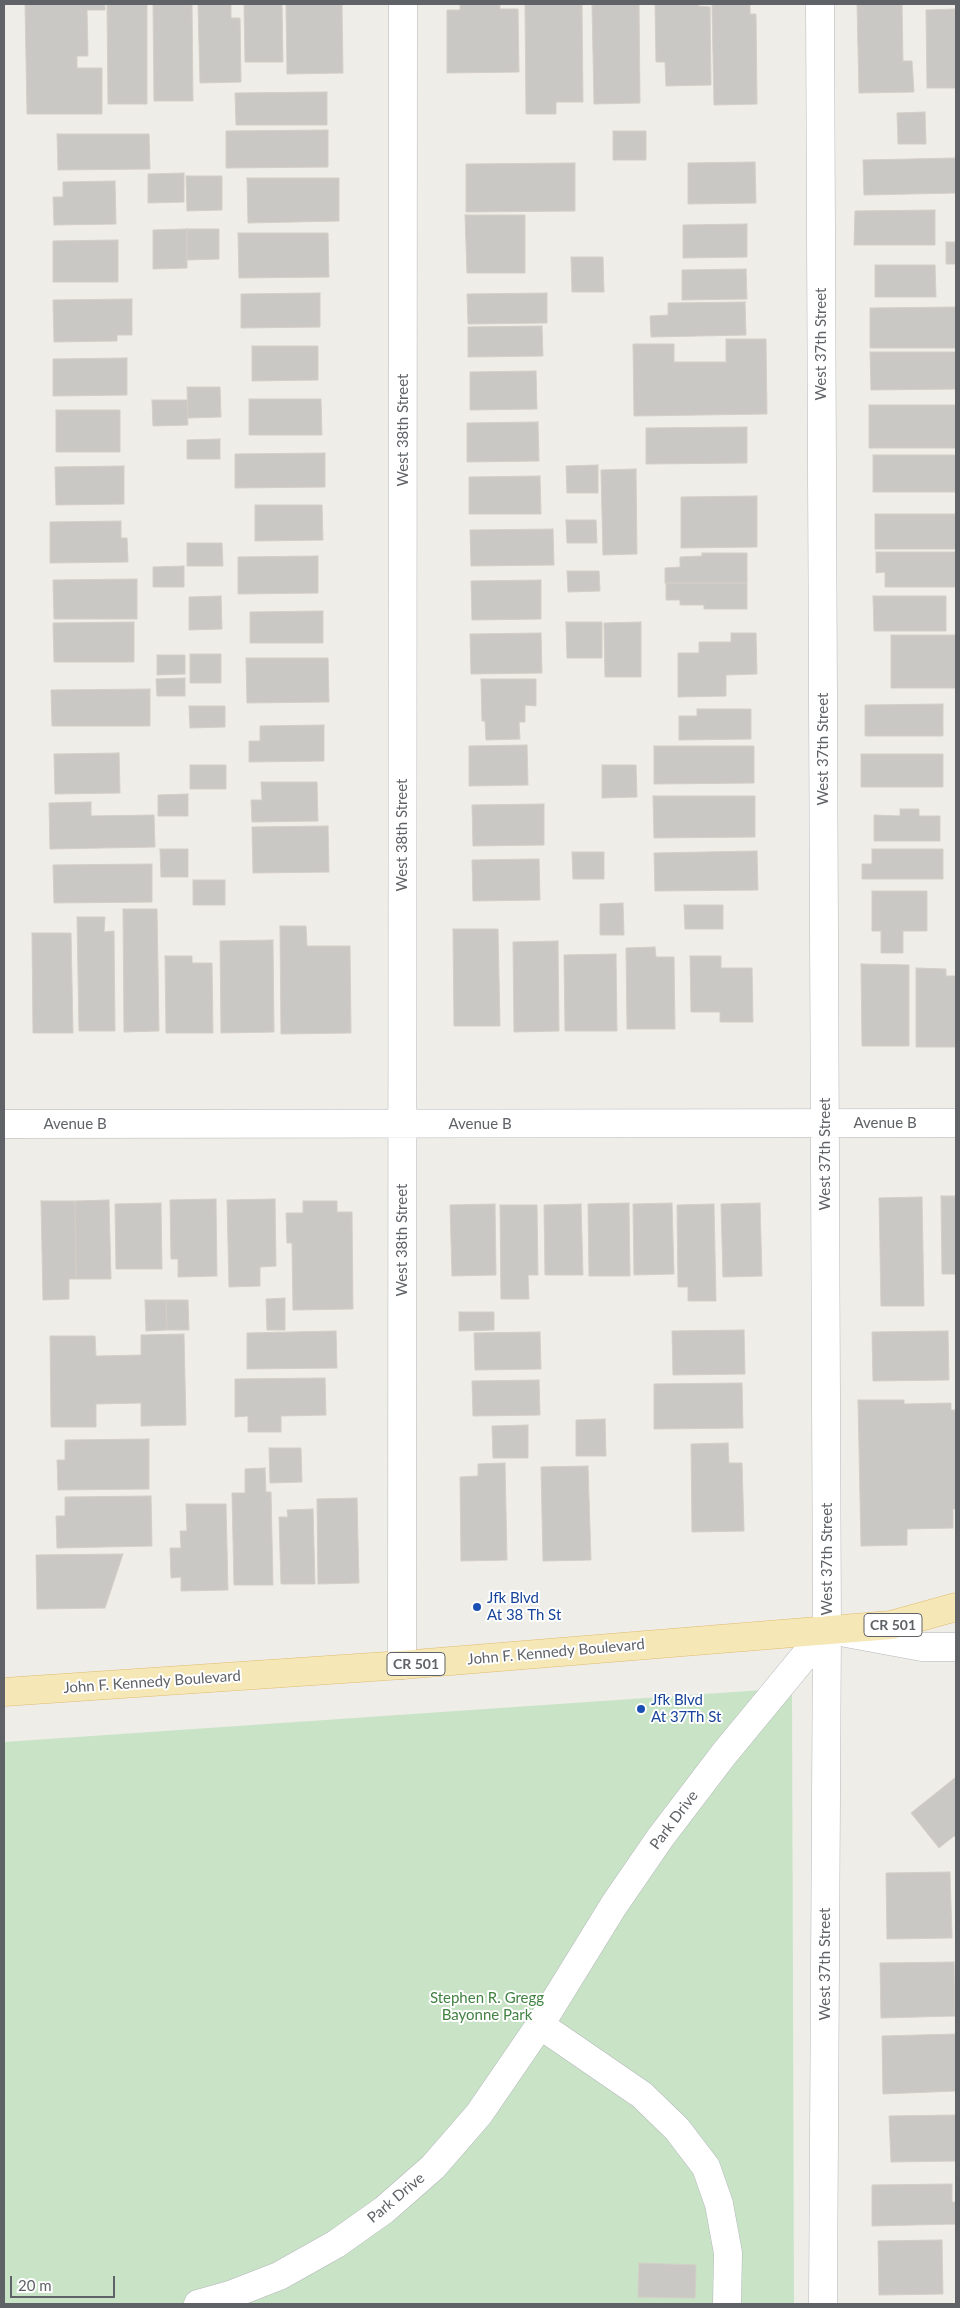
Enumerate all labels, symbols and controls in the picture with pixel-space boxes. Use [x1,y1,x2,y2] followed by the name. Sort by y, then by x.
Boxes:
[812,288,830,400] street label: West 37th Street
[394,374,412,486] street label: West 38th Street
[814,693,832,805] street label: West 37th Street
[393,779,411,891] street label: West 38th Street
[816,1098,834,1210] street label: West 37th Street
[853,1114,917,1132] street label: Avenue B
[43,1115,107,1133] street label: Avenue B
[448,1115,512,1133] street label: Avenue B
[393,1184,411,1296] street label: West 38th Street
[818,1503,836,1615] street label: West 37th Street
[487,1589,561,1624] place label: Jfk Blvd At 38 Th St
[471,1601,483,1613] marker: Jfk Blvd At 38 Th St
[864,1614,922,1636] road number: CR 501
[467,1635,645,1669] street label: John F. Kennedy Boulevard
[387,1652,445,1676] road number: CR 501
[63,1667,241,1697] street label: John F. Kennedy Boulevard
[651,1691,721,1726] place label: Jfk Blvd At 37Th St
[635,1703,647,1715] marker: Jfk Blvd At 37Th St
[646,1787,702,1853] street label: Park Drive
[816,1908,834,2020] street label: West 37th Street
[430,1989,544,2024] park label: Stephen R. Gregg Bayonne Park
[364,2169,428,2227] street label: Park Drive
[12,2266,118,2298] scale bar
[18,2276,52,2294] text: 20 m

